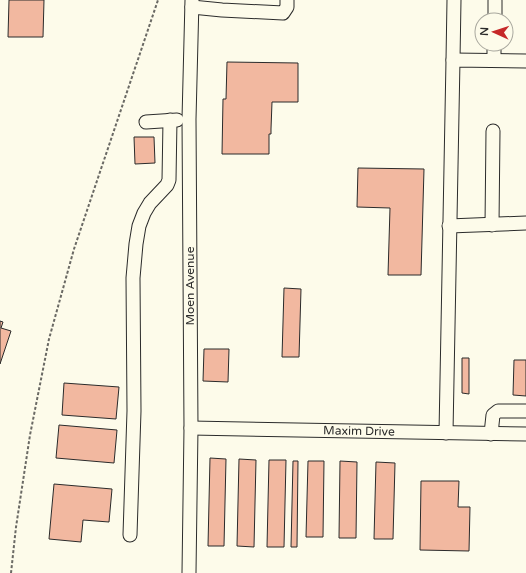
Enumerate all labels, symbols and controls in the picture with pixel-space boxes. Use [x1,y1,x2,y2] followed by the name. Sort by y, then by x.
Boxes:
[474,12,514,52] north arrow
[478,27,491,36] text: N
[183,246,197,325] street label: Moen Avenue
[323,423,395,439] street label: Maxim Drive

